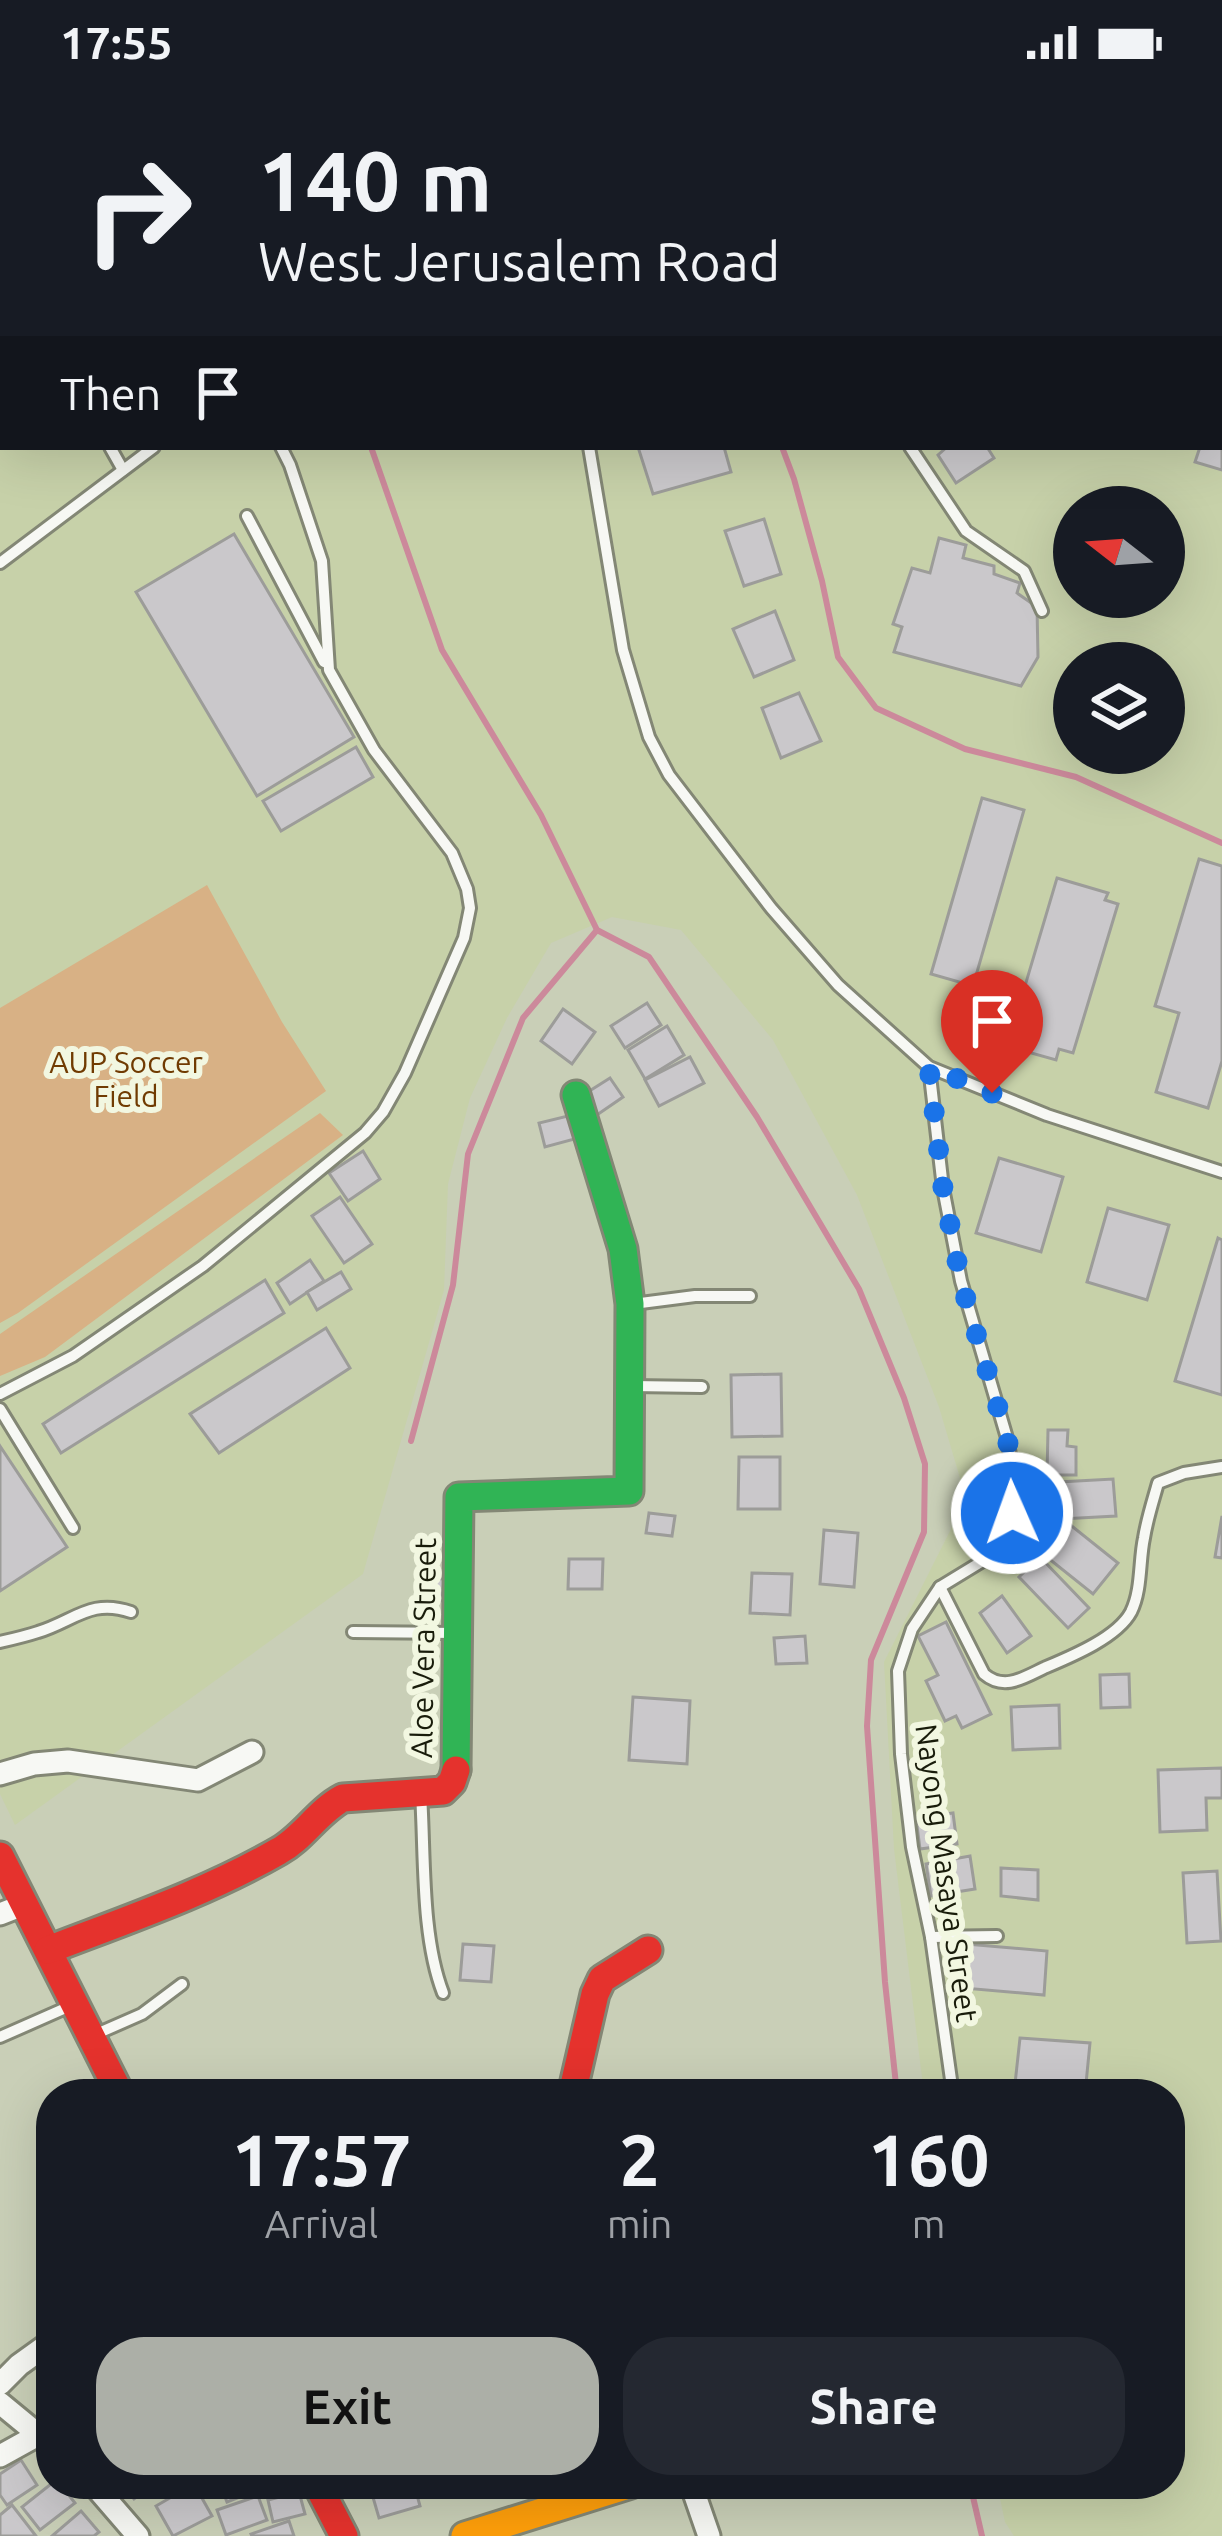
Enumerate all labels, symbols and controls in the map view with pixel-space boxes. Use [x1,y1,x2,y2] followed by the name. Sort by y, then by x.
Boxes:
[60,17,173,68] text: 17:55
[60,132,216,288] icon: right
[258,133,492,227] text: 140 m
[258,231,780,291] text: West Jerusalem Road
[185,360,251,426] icon: arrive
[60,368,161,419] text: Then
[1053,486,1185,618] north arrow
[1053,486,1185,774] map controls
[1053,642,1185,774] button: layers
[941,970,1043,1093] pin
[959,988,1025,1054] icon: arrive
[49,1045,203,1113] park label: AUP Soccer Field
[949,1450,1075,1576] position arrow
[404,1537,442,1758] street label: Aloe Vera Street
[909,1722,985,2024] street label: Nayong Masaya Street
[231,2119,412,2200] text: 17:57
[619,2119,660,2200] text: 2
[868,2119,990,2200] text: 160
[265,2202,378,2245] text: Arrival
[607,2202,672,2245] text: min
[912,2202,945,2245] text: m
[96,2337,599,2475] button: Exit
[623,2337,1125,2475] button: Share

